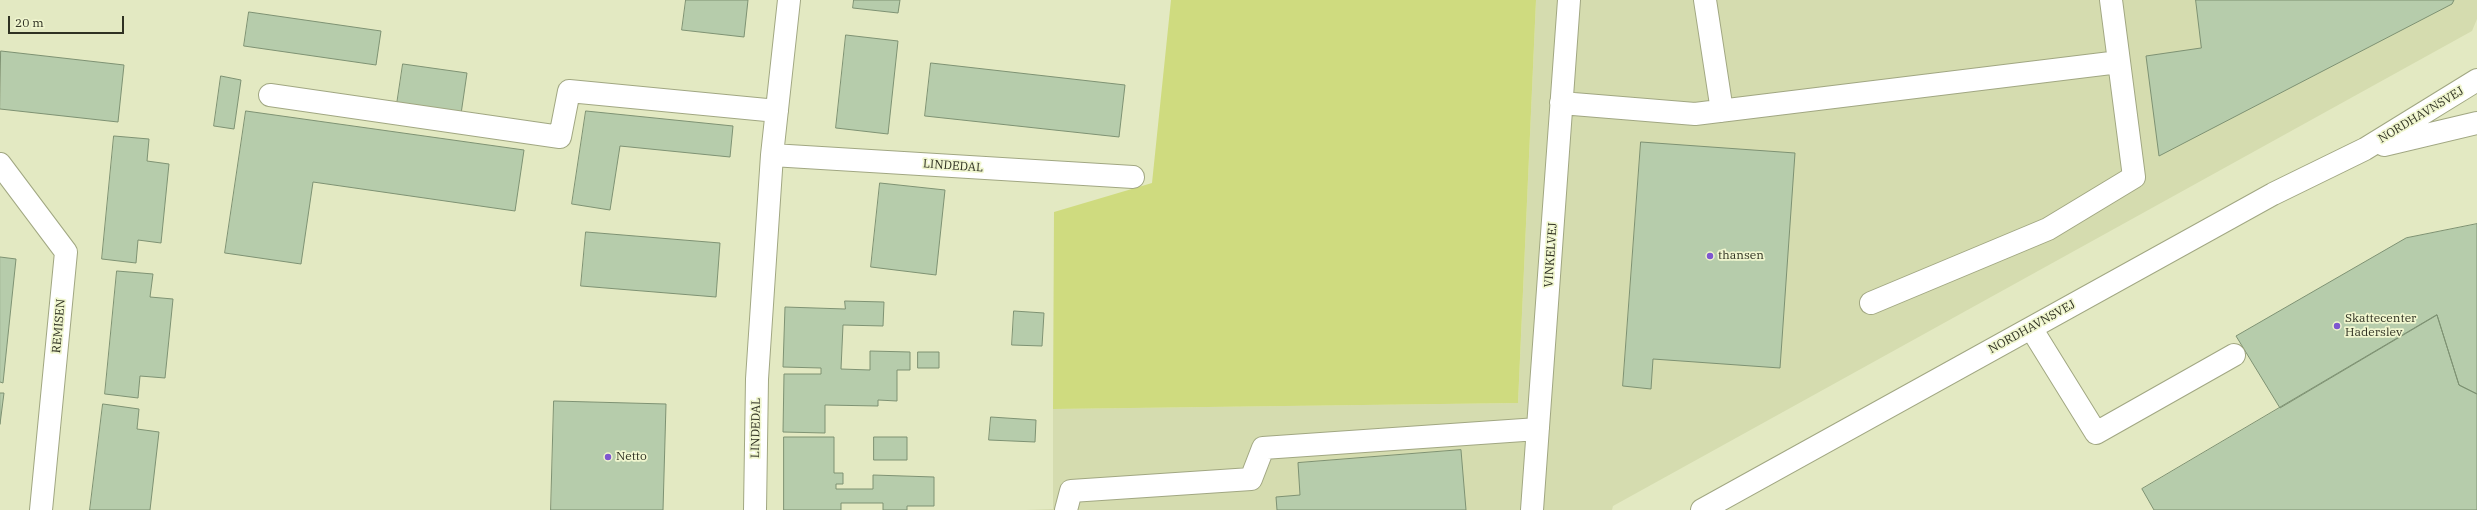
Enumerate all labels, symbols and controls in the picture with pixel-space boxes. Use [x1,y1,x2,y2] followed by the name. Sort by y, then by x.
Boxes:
[10,8,126,34] scale bar
[15,15,44,30] text: 20 m
[2376,84,2466,146] street label: NORDHAVNSVEJ
[922,157,984,175] street label: LINDEDAL
[1542,222,1560,288] street label: VINKELVEJ
[1718,249,1764,263] place label: thansen
[1705,251,1715,261] marker: thansen
[1986,297,2078,357] street label: NORDHAVNSVEJ
[49,298,69,354] street label: REMISEN
[2345,312,2416,340] place label: Skattecenter Haderslev
[2332,321,2342,331] marker: Skattecenter Haderslev
[748,398,764,458] street label: LINDEDAL
[616,450,647,464] place label: Netto
[603,452,613,462] marker: Netto

